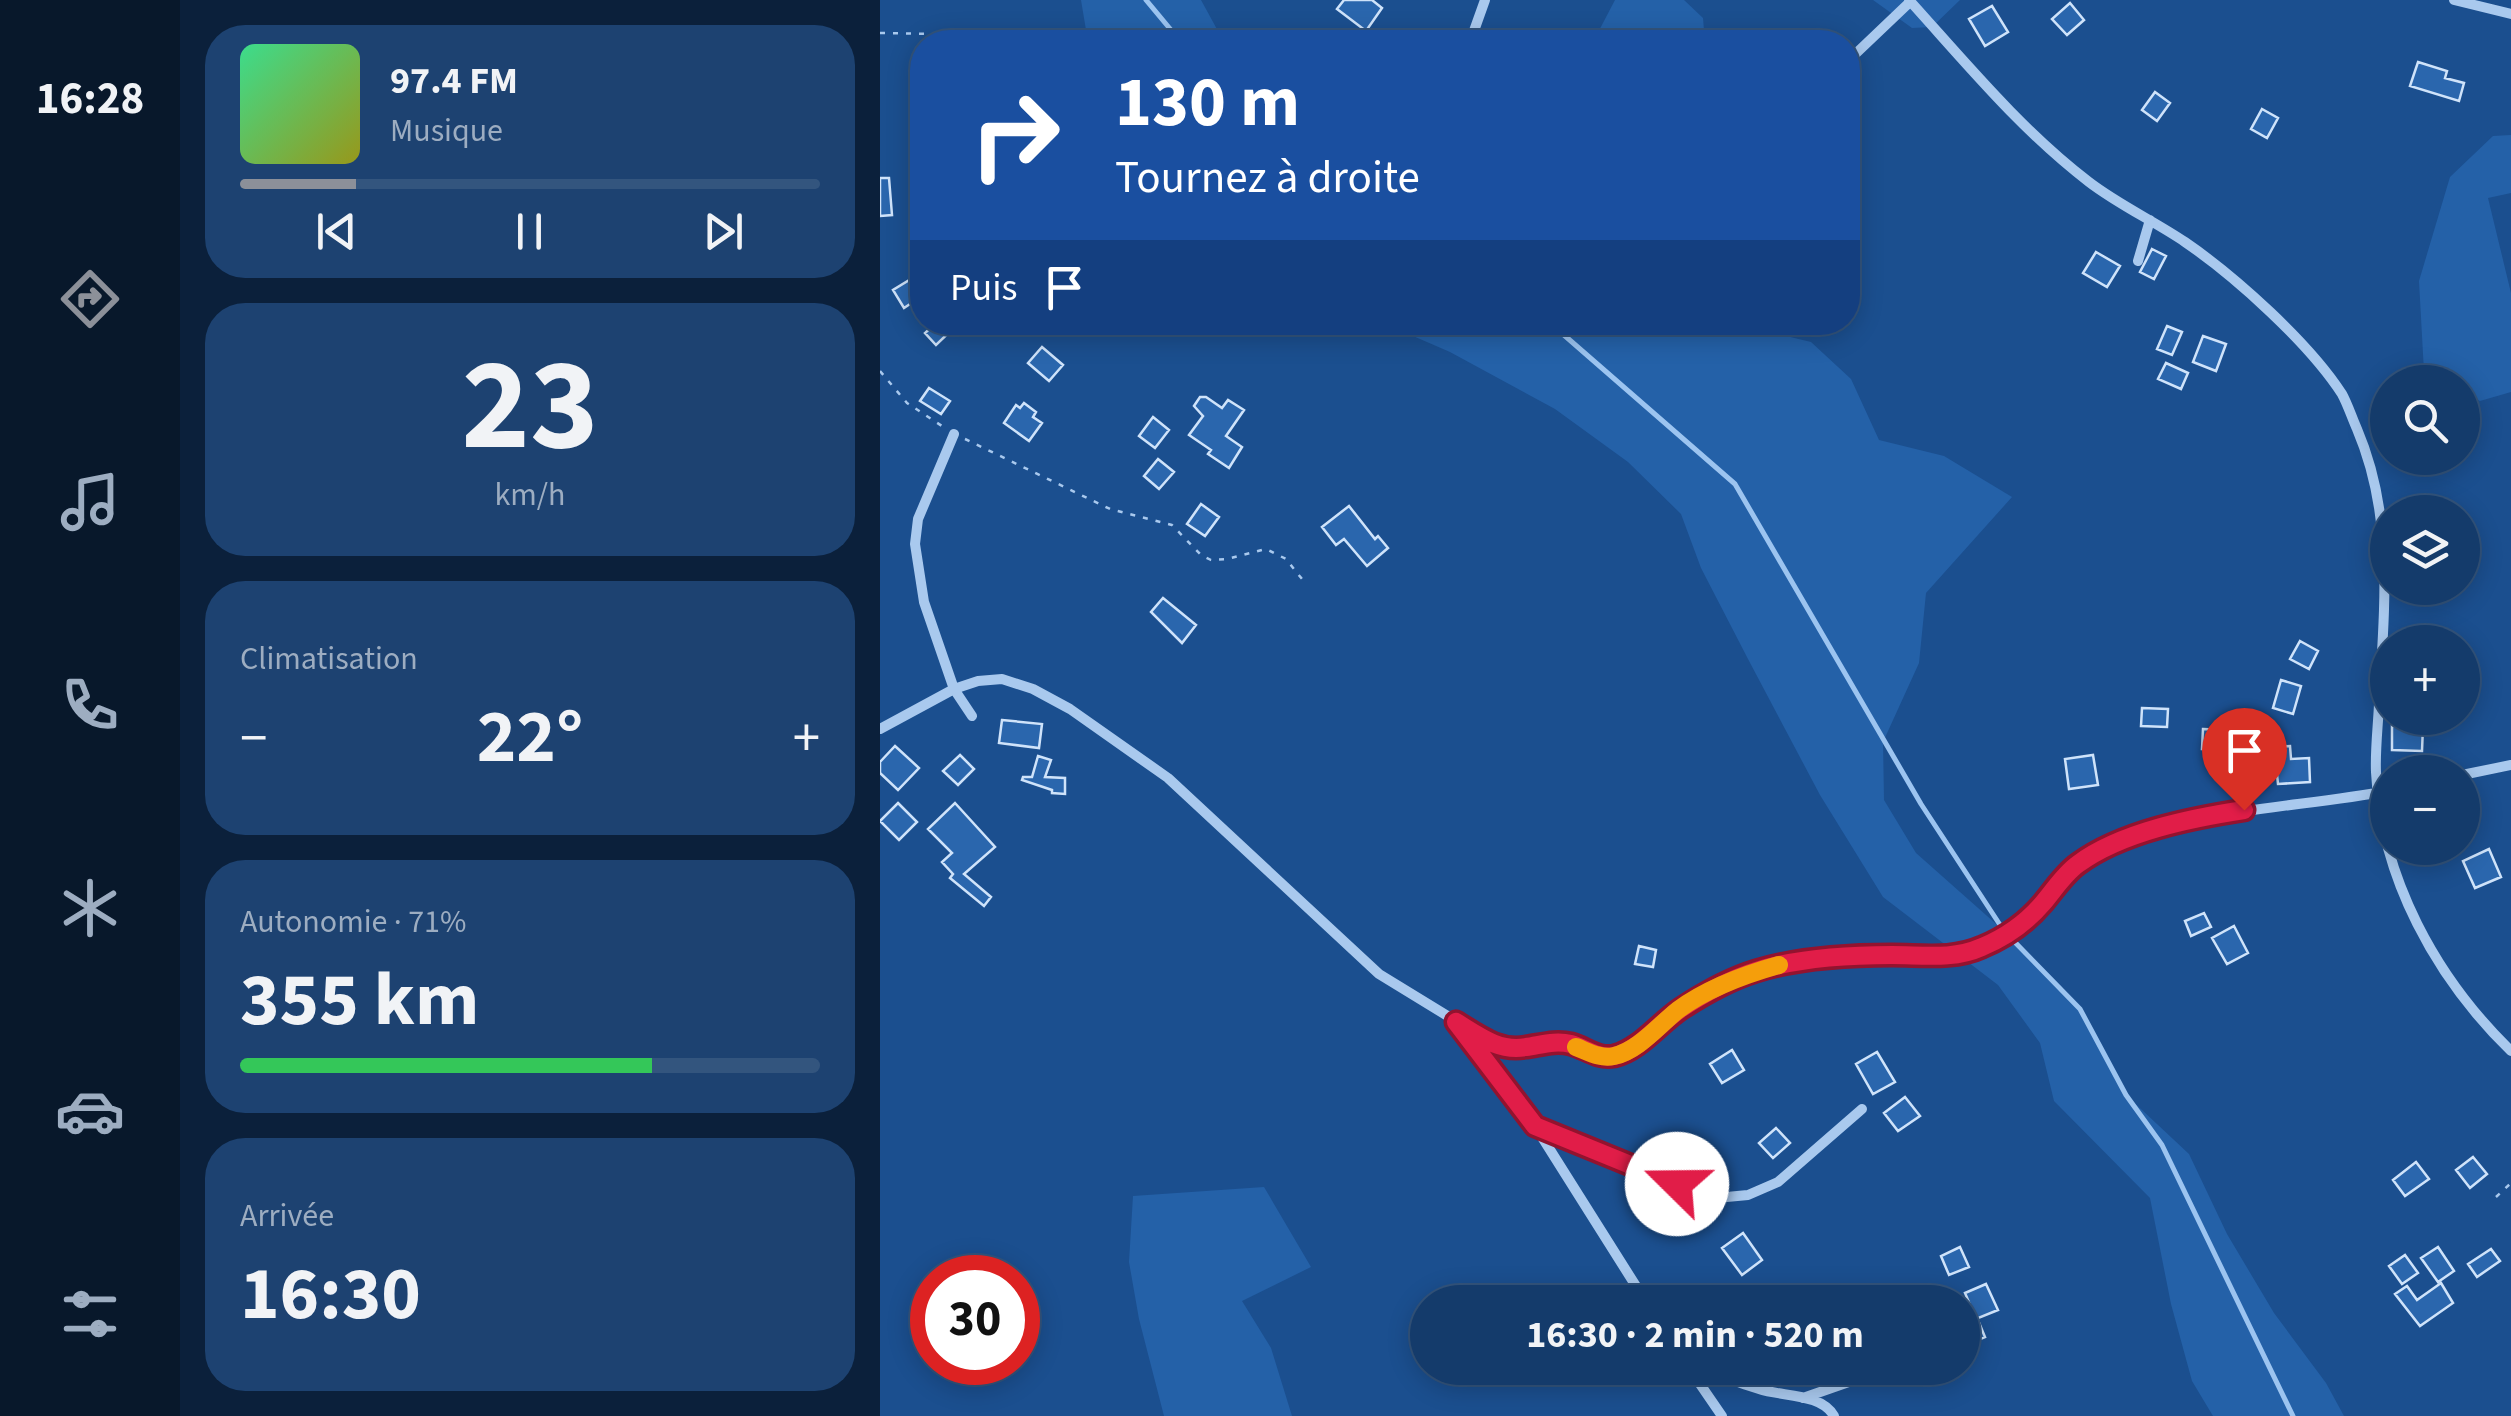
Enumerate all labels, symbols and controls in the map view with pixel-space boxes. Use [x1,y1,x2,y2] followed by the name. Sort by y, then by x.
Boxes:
[1115,53,1300,153] text: 130 m
[390,54,518,108] text: 97.4 FM
[36,67,144,131] text: 16:28
[950,70,1080,200] icon: right
[390,108,503,154] text: Musique
[1115,146,1420,210] text: Tournez à droite
[309,204,364,259] icon: previous
[502,204,557,259] icon: pause
[696,204,751,259] icon: next
[1037,260,1092,315] icon: arrive
[950,261,1017,315] text: Puis
[55,264,125,334] icon: directions
[461,314,599,499] text: 23
[2370,365,2480,865] map controls
[2370,365,2480,475] button: search
[55,467,125,537] icon: music
[495,472,565,518] text: km/h
[2370,495,2480,605] button: layers
[2370,625,2480,735] button: +
[240,636,418,682] text: Climatisation
[55,670,125,740] icon: phone
[477,684,583,791] text: 22°
[240,700,267,778] text: −
[793,700,820,778] text: +
[2202,708,2287,811] pin
[2217,723,2272,778] icon: arrive
[2370,755,2480,865] button: −
[55,873,125,943] icon: climate
[240,899,466,945] text: Autonomie · 71%
[240,947,479,1054] text: 355 km
[55,1076,125,1146] icon: car
[1625,1132,1729,1236] position arrow
[240,1193,334,1239] text: Arrivée
[240,1241,421,1348] text: 16:30
[910,1255,1040,1385] speed limit sign: 30
[55,1279,125,1349] icon: filters
[1526,1308,1864,1362] text: 16:30 · 2 min · 520 m

